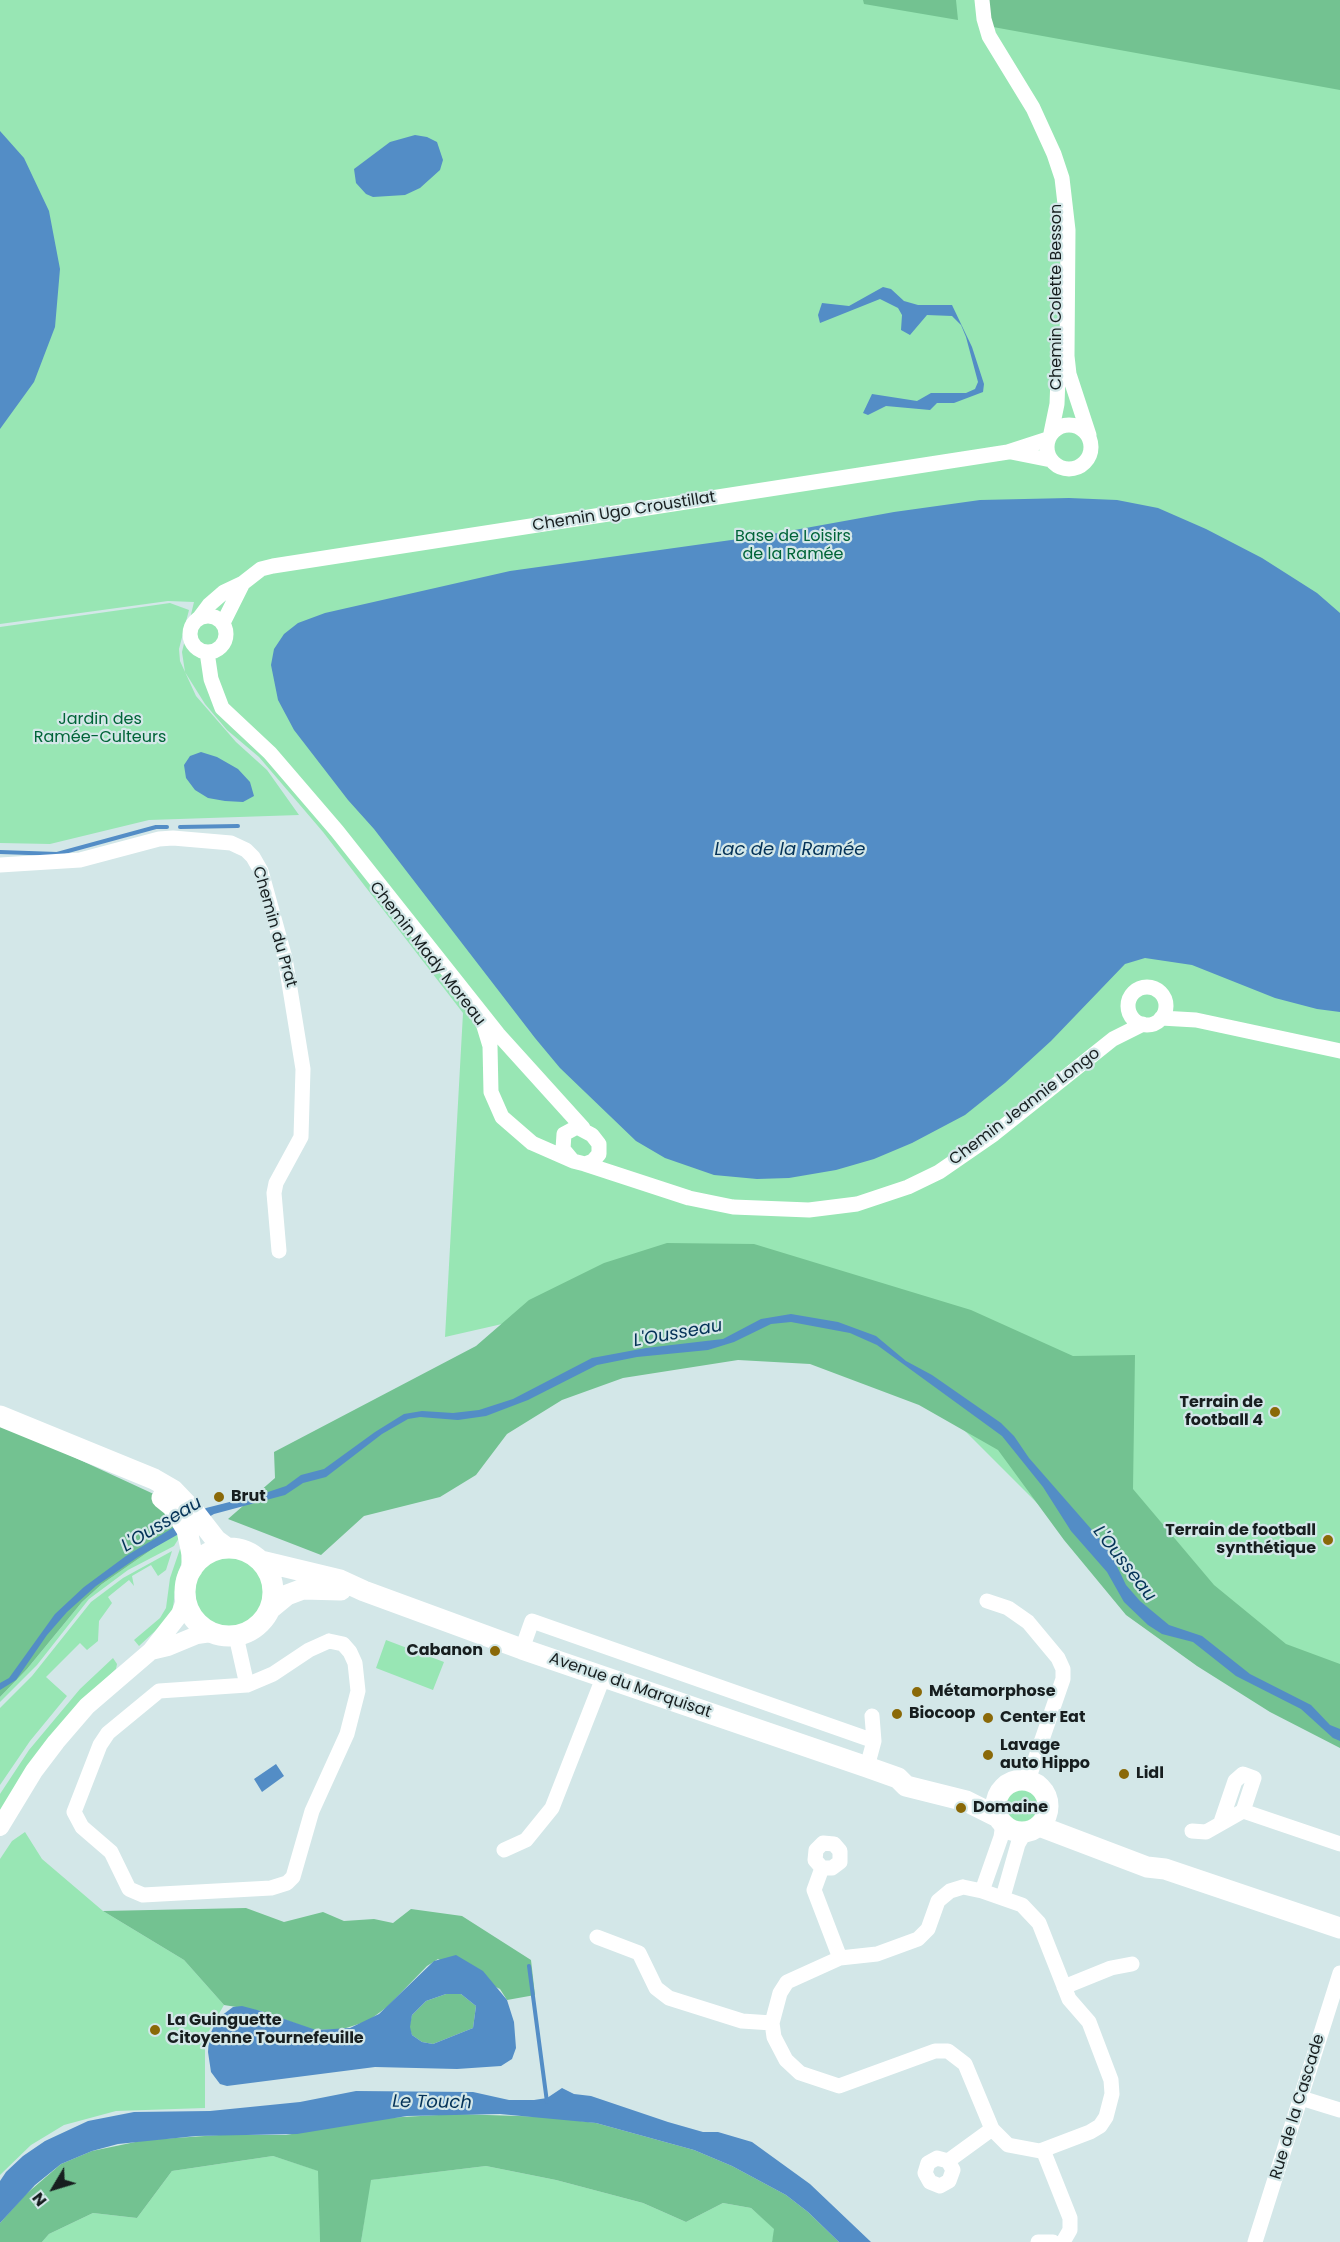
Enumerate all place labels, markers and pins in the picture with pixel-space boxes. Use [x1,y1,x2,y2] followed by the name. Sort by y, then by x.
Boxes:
[1180,1393,1263,1431] place label: Terrain de football 4
[1268,1405,1282,1419] marker: Terrain de football 4
[231,1487,266,1507] place label: Brut
[212,1490,226,1504] marker: Brut
[1165,1521,1316,1559] place label: Terrain de football synthétique
[1321,1533,1335,1547] marker: Terrain de football synthétique
[406,1641,483,1661] place label: Cabanon
[488,1644,502,1658] marker: Cabanon
[929,1682,1056,1702] place label: Métamorphose
[910,1685,924,1699] marker: Métamorphose
[909,1704,975,1724] place label: Biocoop
[890,1707,904,1721] marker: Biocoop
[1000,1708,1085,1728] place label: Center Eat
[981,1711,995,1725] marker: Center Eat
[1000,1736,1090,1774] place label: Lavage auto Hippo
[981,1748,995,1762] marker: Lavage auto Hippo
[1136,1764,1164,1784] place label: Lidl
[1117,1767,1131,1781] marker: Lidl
[973,1798,1048,1818] place label: Domaine
[954,1801,968,1815] marker: Domaine
[167,2011,364,2049] place label: La Guinguette Citoyenne Tournefeuille
[148,2023,162,2037] marker: La Guinguette Citoyenne Tournefeuille

